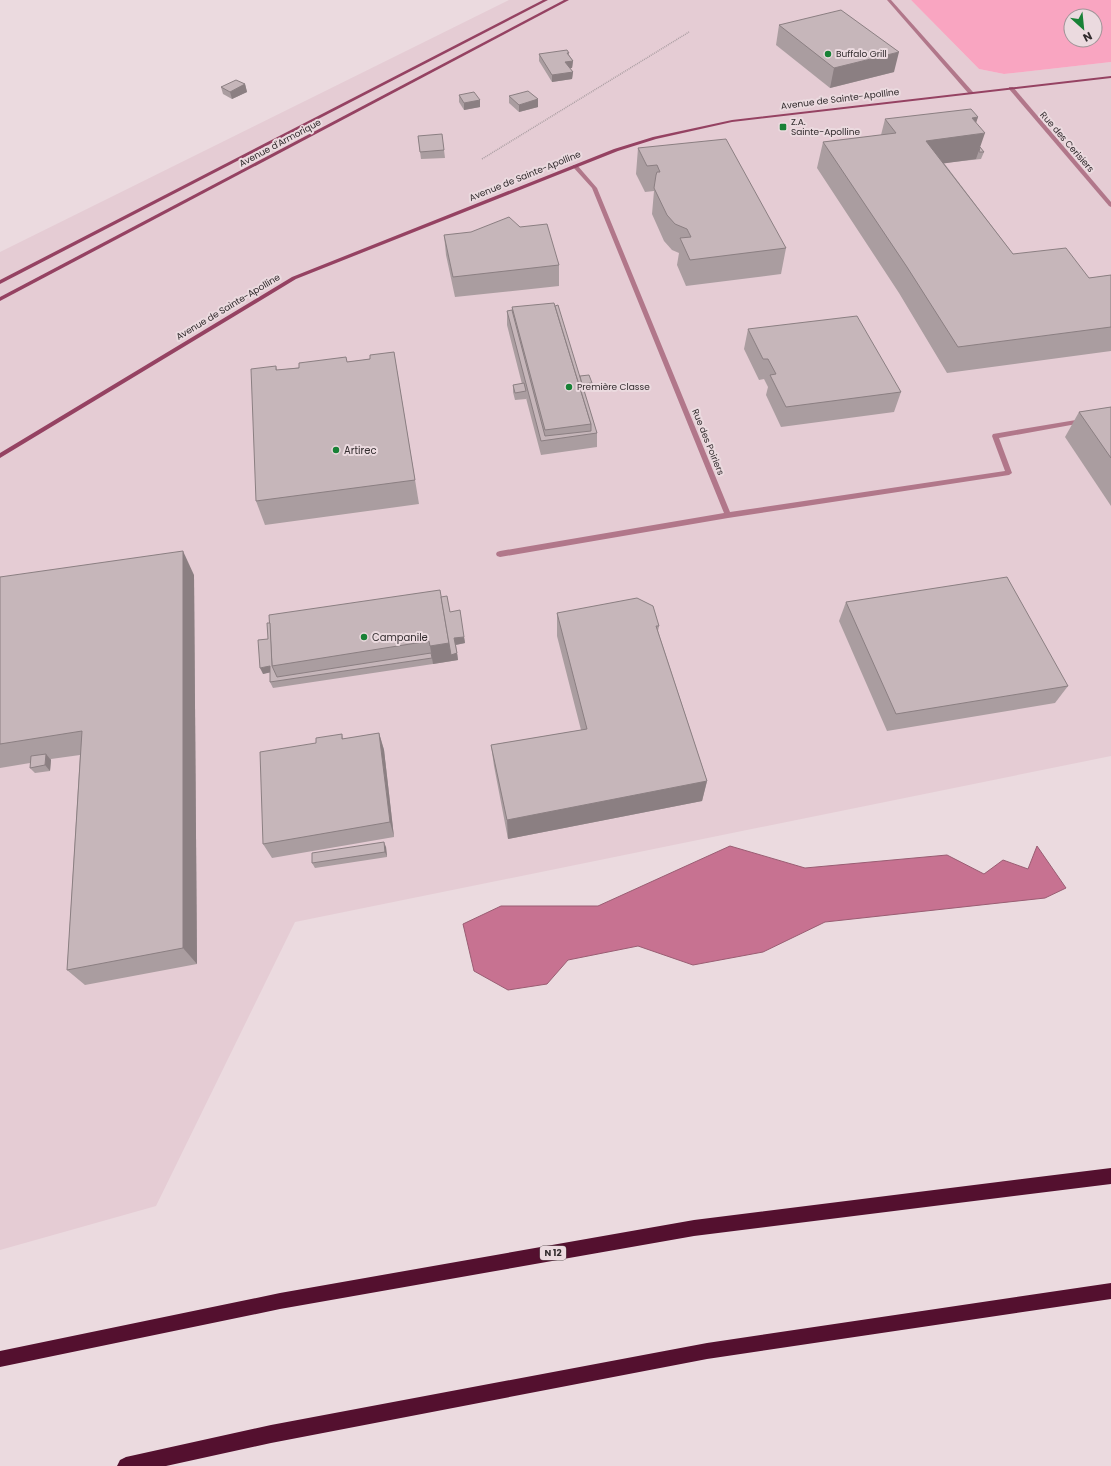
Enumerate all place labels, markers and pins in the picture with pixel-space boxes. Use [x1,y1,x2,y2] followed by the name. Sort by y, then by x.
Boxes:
[836,48,887,60] place label: Buffalo Grill
[823,49,833,59] marker: Buffalo Grill
[791,116,860,138] place label: Z.A. Sainte-Apolline
[778,122,788,132] marker: Z.A. Sainte-Apolline
[577,381,650,393] place label: Première Classe
[564,382,574,392] marker: Première Classe
[344,443,377,458] place label: Artirec
[331,445,341,455] marker: Artirec
[372,630,428,645] place label: Campanile
[359,632,369,642] marker: Campanile

